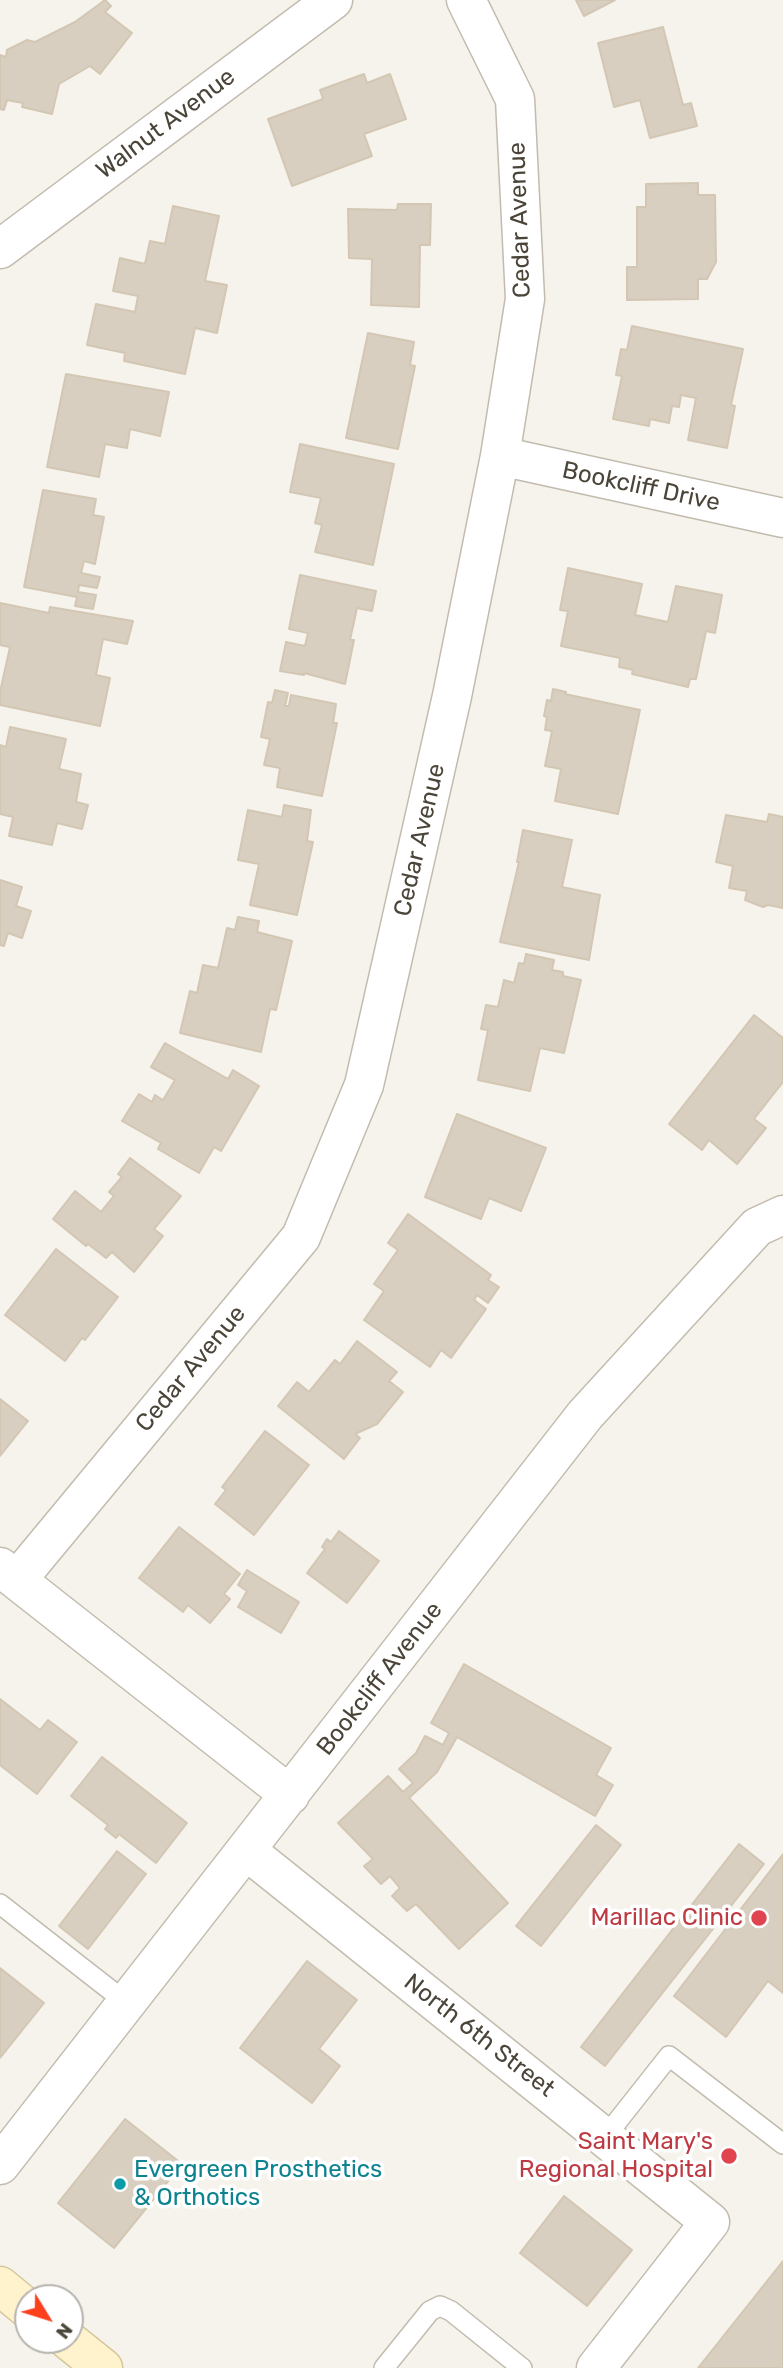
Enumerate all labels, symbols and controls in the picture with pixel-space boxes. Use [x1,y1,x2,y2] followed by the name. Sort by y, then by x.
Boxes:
[91,63,241,185] street label: Walnut Avenue
[503,142,537,298] street label: Cedar Avenue
[560,456,722,518] street label: Bookcliff Drive
[388,761,452,919] street label: Cedar Avenue
[130,1300,252,1438] street label: Cedar Avenue
[311,1597,449,1761] street label: Bookcliff Avenue
[591,1904,743,1932] place label: Marillac Clinic
[749,1908,769,1928] marker: Marillac Clinic
[398,1968,560,2104] street label: North 6th Street
[519,2128,713,2184] place label: Saint Mary's Regional Hospital
[719,2146,739,2166] marker: Saint Mary's Regional Hospital
[134,2156,382,2212] place label: Evergreen Prosthetics & Orthotics
[112,2176,128,2192] marker: Evergreen Prosthetics & Orthotics
[14,2284,84,2354] north arrow
[51,2319,78,2343] text: N

